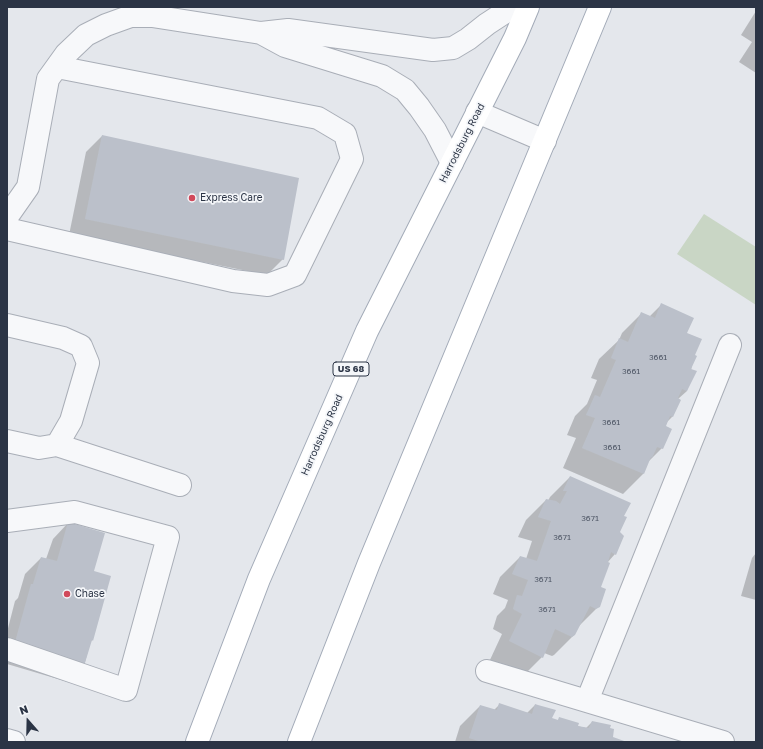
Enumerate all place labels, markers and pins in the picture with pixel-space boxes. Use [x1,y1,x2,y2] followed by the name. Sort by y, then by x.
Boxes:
[200,192,262,204] place label: Express Care
[187,193,197,203] marker: Express Care
[75,588,105,600] place label: Chase
[62,589,72,599] marker: Chase

